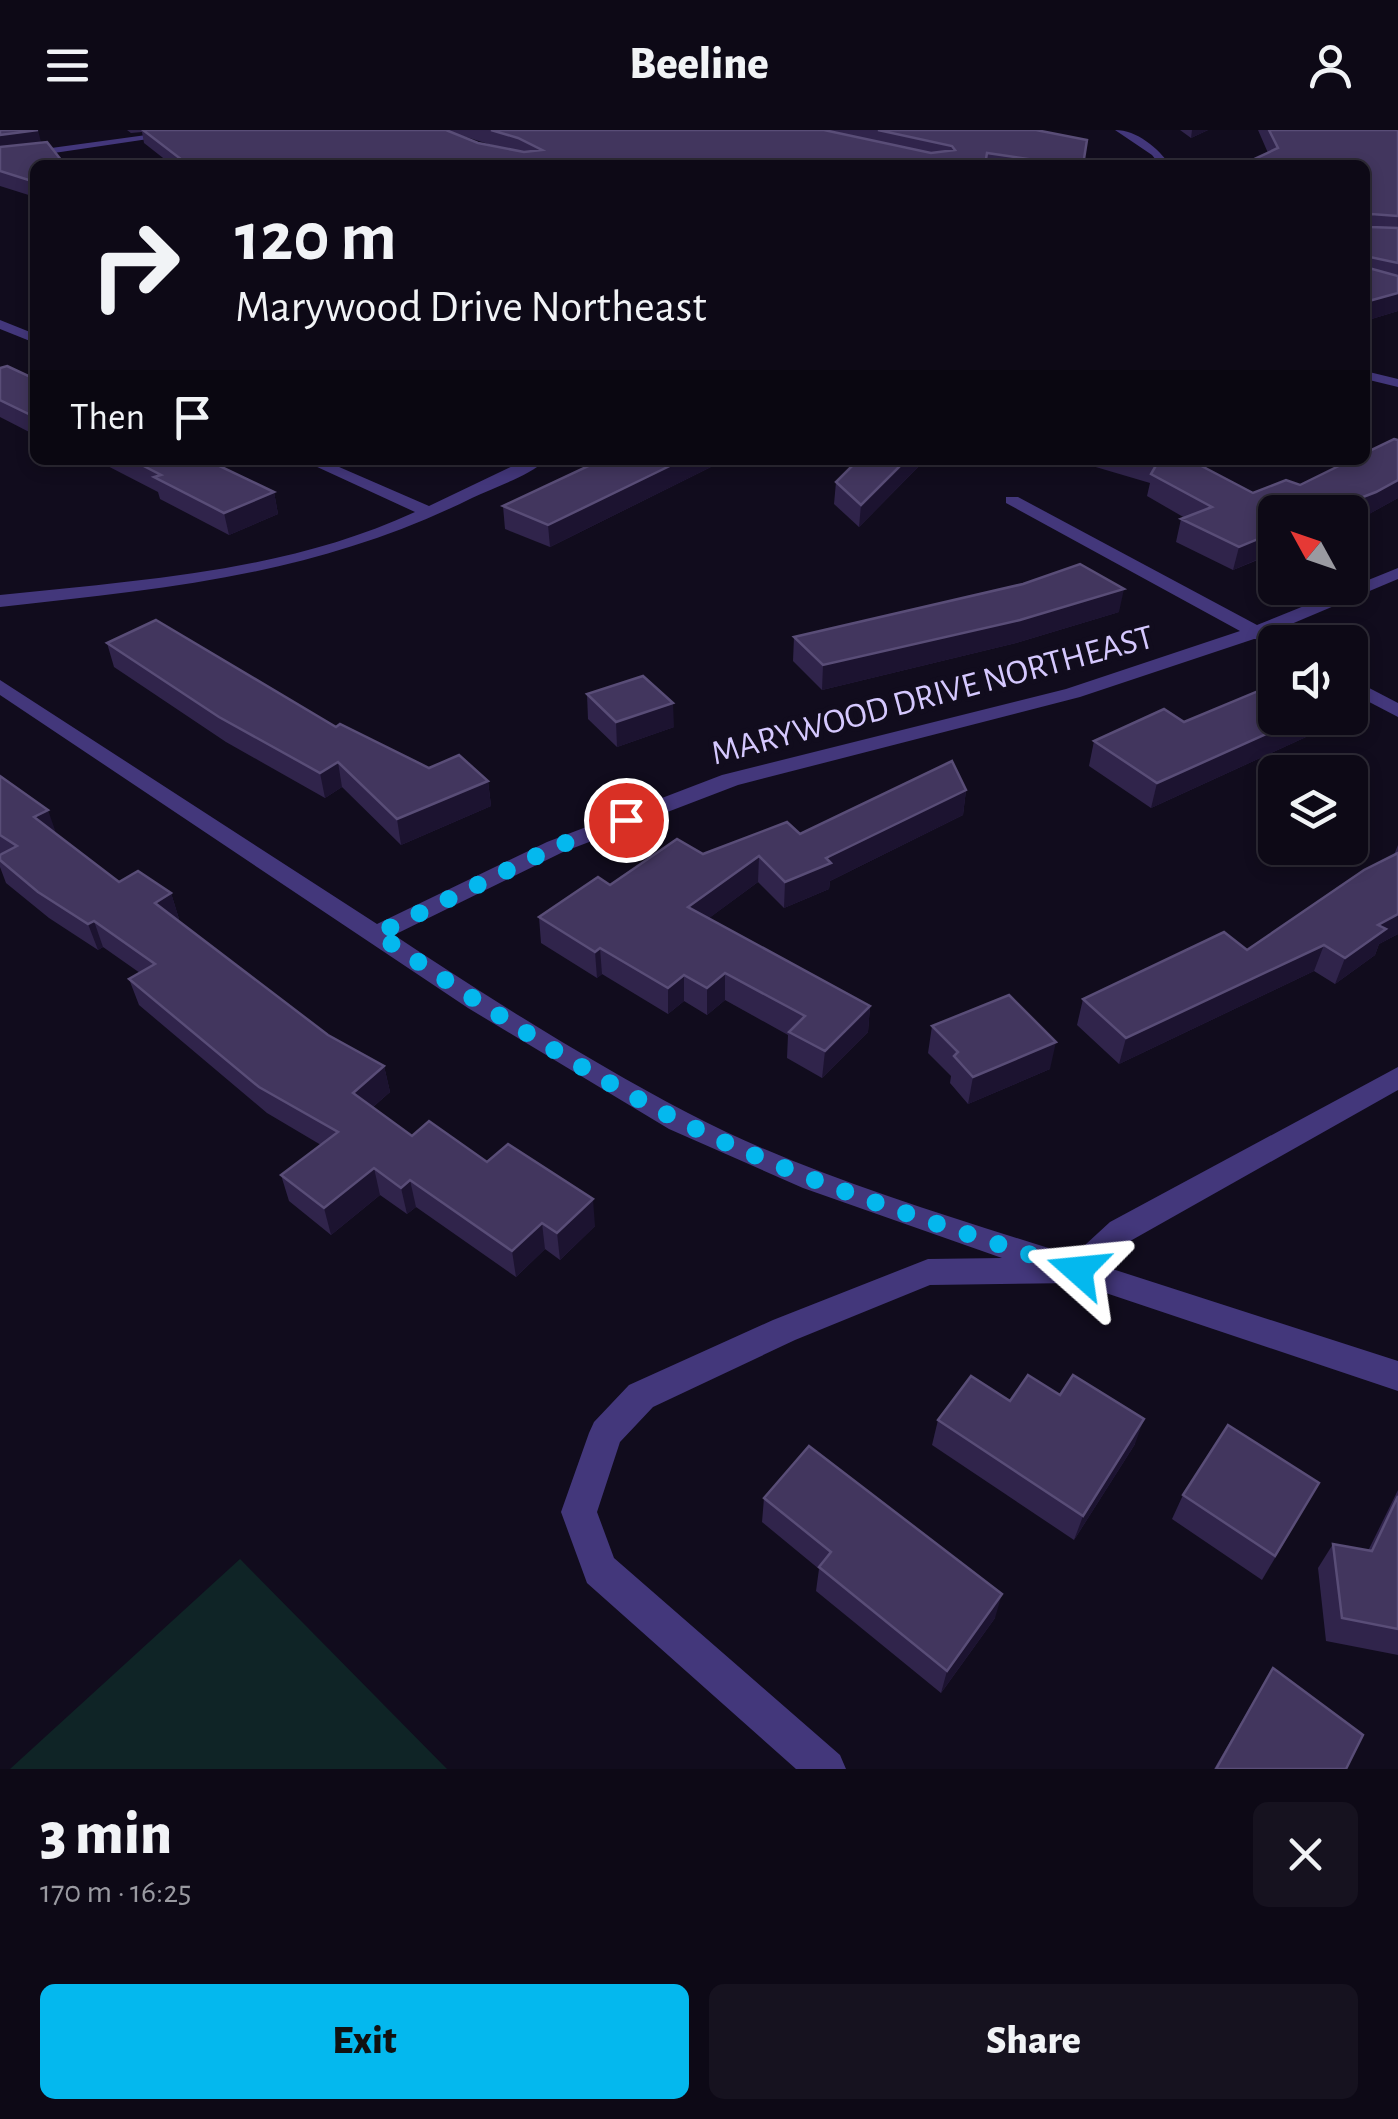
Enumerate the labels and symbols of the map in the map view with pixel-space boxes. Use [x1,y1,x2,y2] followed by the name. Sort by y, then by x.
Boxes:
[1258,495,1368,605] north arrow
[707,619,1157,771] street label: MARYWOOD DRIVE NORTHEAST
[584,778,669,863] pin
[1026,1218,1130,1322] position arrow

